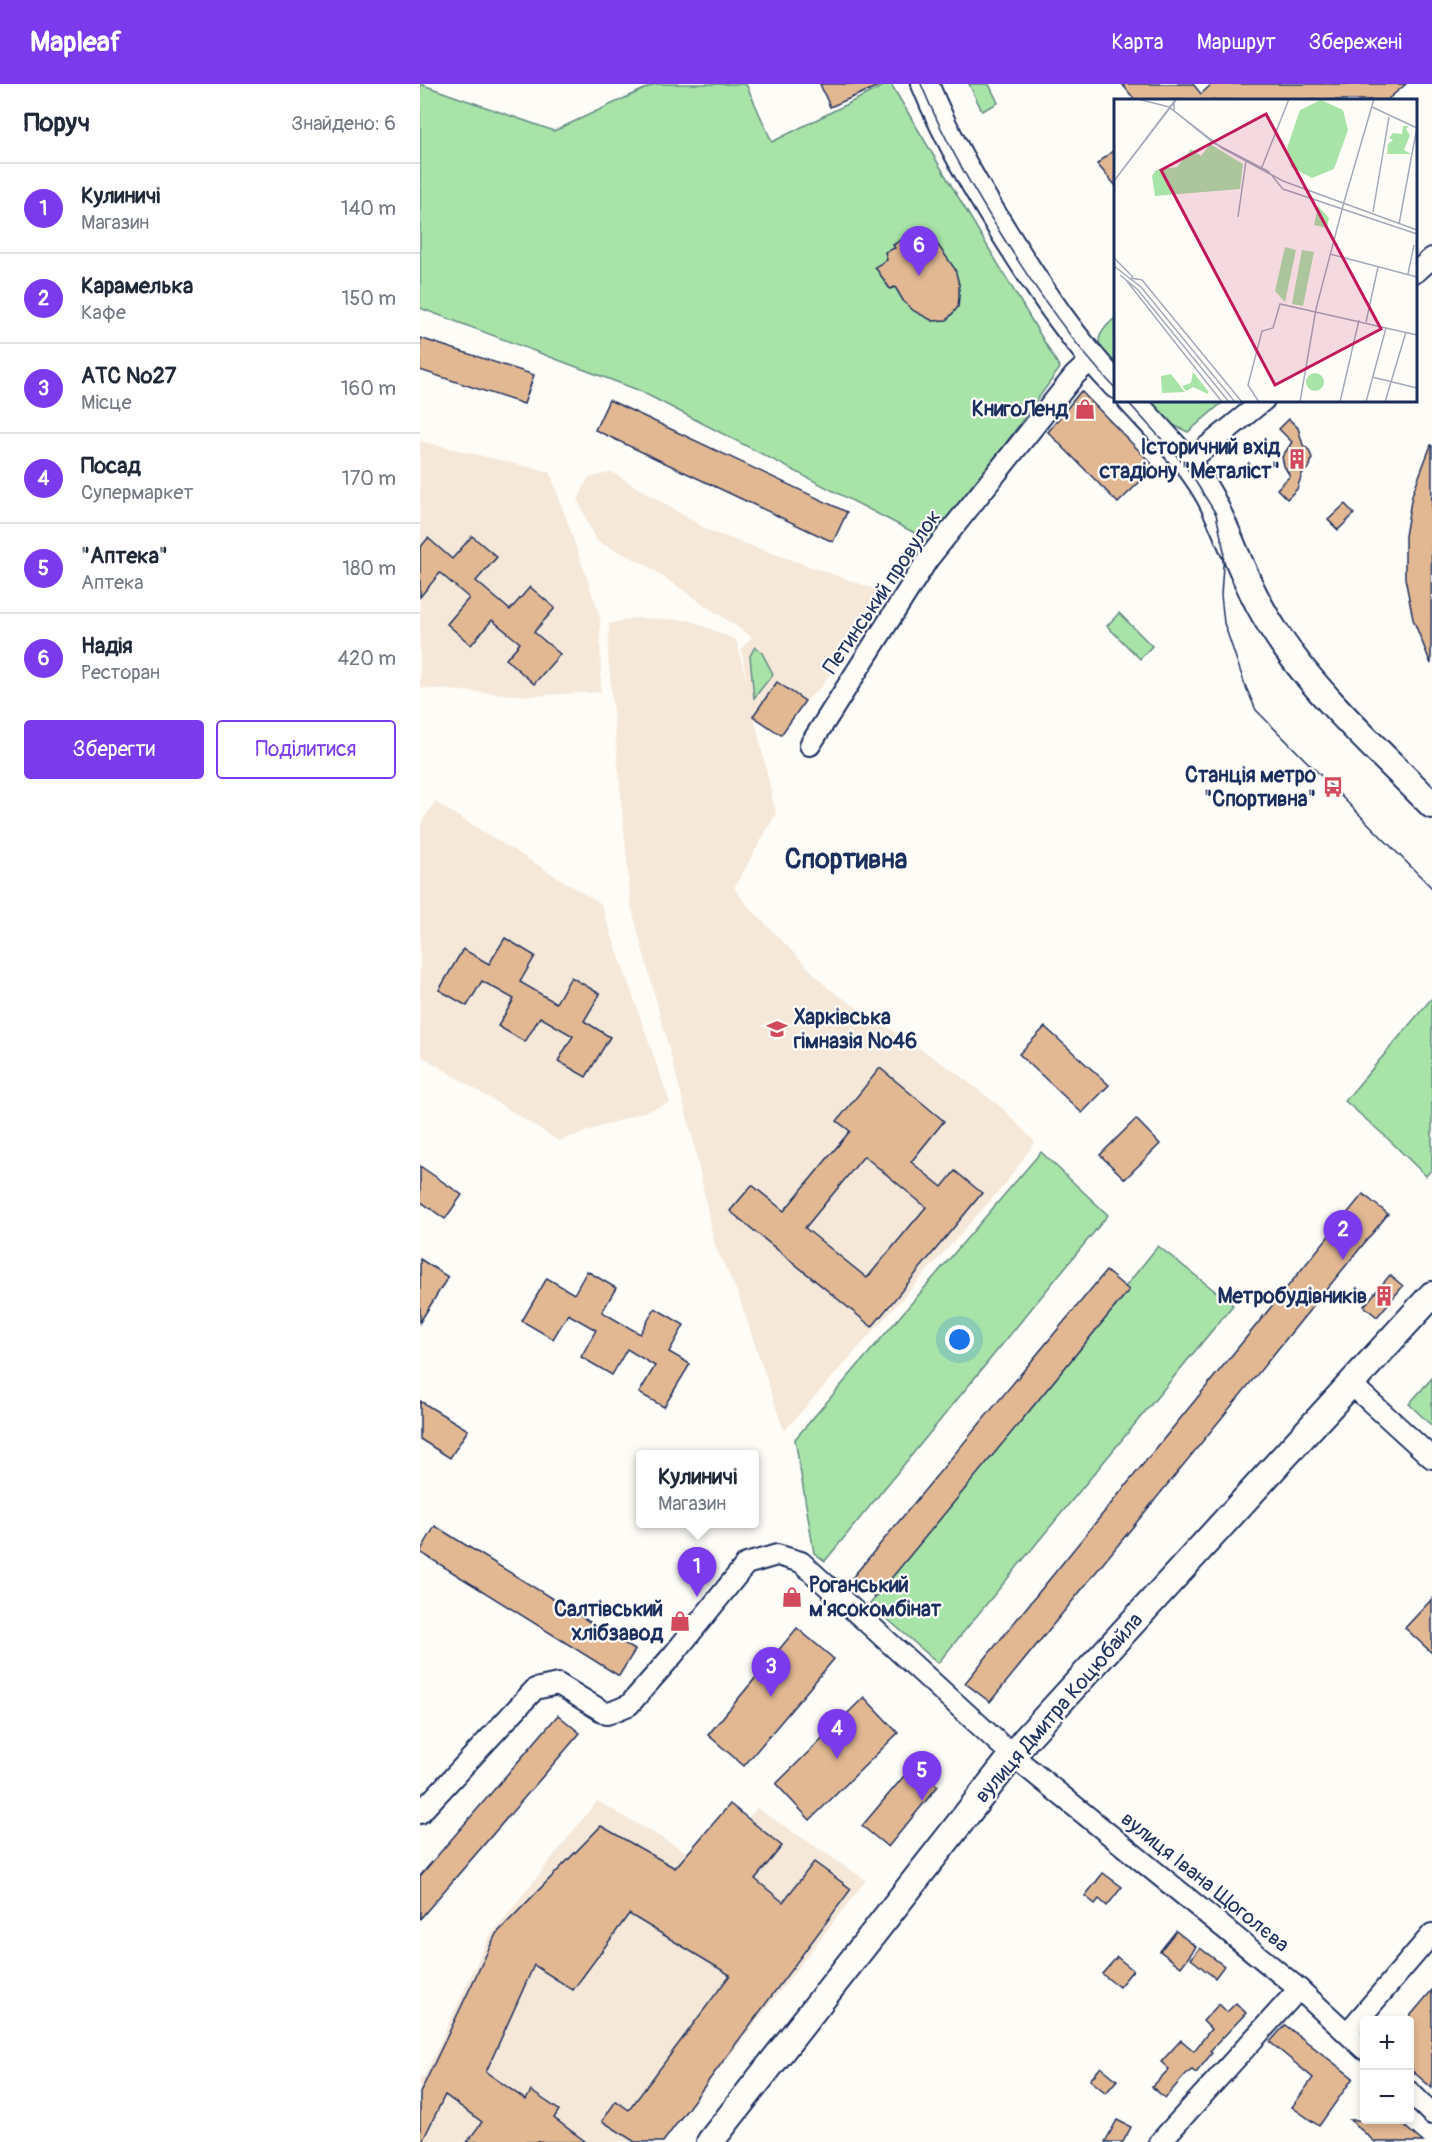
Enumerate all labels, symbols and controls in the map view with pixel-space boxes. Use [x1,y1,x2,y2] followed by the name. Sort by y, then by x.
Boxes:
[30,25,121,60] text: Mapleaf
[1112,29,1164,56] text: Карта
[1197,29,1276,56] text: Маршрут
[1309,29,1402,56] text: Збережені
[1114,99,1417,402] inset map
[24,107,90,139] text: Поруч
[291,111,396,136] text: Знайдено: 6
[81,182,160,210] text: Кулиничі
[40,196,47,221] text: 1
[341,196,396,221] text: 140 m
[81,210,149,235] text: Магазин
[900,226,938,276] pin: 6
[81,272,193,300] text: Карамелька
[38,286,49,311] text: 2
[342,286,396,311] text: 150 m
[81,300,126,325] text: Кафе
[81,362,176,390] text: АТС №27
[38,376,49,401] text: 3
[341,376,396,401] text: 160 m
[81,390,132,415] text: Місце
[972,396,1068,423] place label: КнигоЛенд
[1073,397,1097,421] shop icon: КнигоЛенд
[1098,434,1280,485] place label: Історичний вхід стадіону "Металіст"
[1285,447,1309,471] building icon: Історичний вхід стадіону "Металіст"
[81,452,141,480] text: Посад
[38,466,49,491] text: 4
[342,466,396,491] text: 170 m
[81,480,193,505] text: Супермаркет
[817,504,947,679] street label: Петинський провулок
[81,542,168,570] text: "Аптека"
[38,556,49,581] text: 5
[342,556,396,581] text: 180 m
[81,570,144,595] text: Аптека
[81,632,133,660] text: Надія
[38,646,49,671] text: 6
[337,646,396,671] text: 420 m
[81,660,160,685] text: Ресторан
[24,720,204,779] button: Зберегти
[216,720,396,779] button: Поділитися
[1185,762,1317,813] place label: Станція метро "Спортивна"
[1321,775,1345,799] bus stop icon: Станція метро "Спортивна"
[785,843,907,876] district label: Спортивна
[793,1004,917,1055] place label: Харківська гімназія №46
[765,1017,789,1041] school or university icon: Харківська гімназія №46
[1324,1210,1362,1260] pin: 2
[1217,1283,1367,1310] place label: Метробудівників
[1372,1284,1396,1308] building icon: Метробудівників
[945,1325,974,1354] your location
[636,1450,759,1528] popup
[658,1463,737,1491] text: Кулиничі
[658,1491,726,1516] text: Магазин
[678,1548,716,1597] pin: 1
[809,1572,942,1623] place label: Роганський м'ясокомбінат
[780,1585,804,1609] shop icon: Роганський м'ясокомбінат
[554,1596,663,1647] place label: Салтівський хлібзавод
[969,1607,1149,1809] street label: вулиця Дмитра Коцюбайла
[668,1609,692,1633] shop icon: Салтівський хлібзавод
[752,1648,790,1697] pin: 3
[818,1710,856,1759] pin: 4
[902,1752,942,1801] pin: 5
[1115,1806,1295,1958] street label: вулиця Івана Щоголєва
[1360,2016,1414,2124] map controls
[1360,2016,1414,2070] button: +
[1360,2070,1414,2124] button: −

